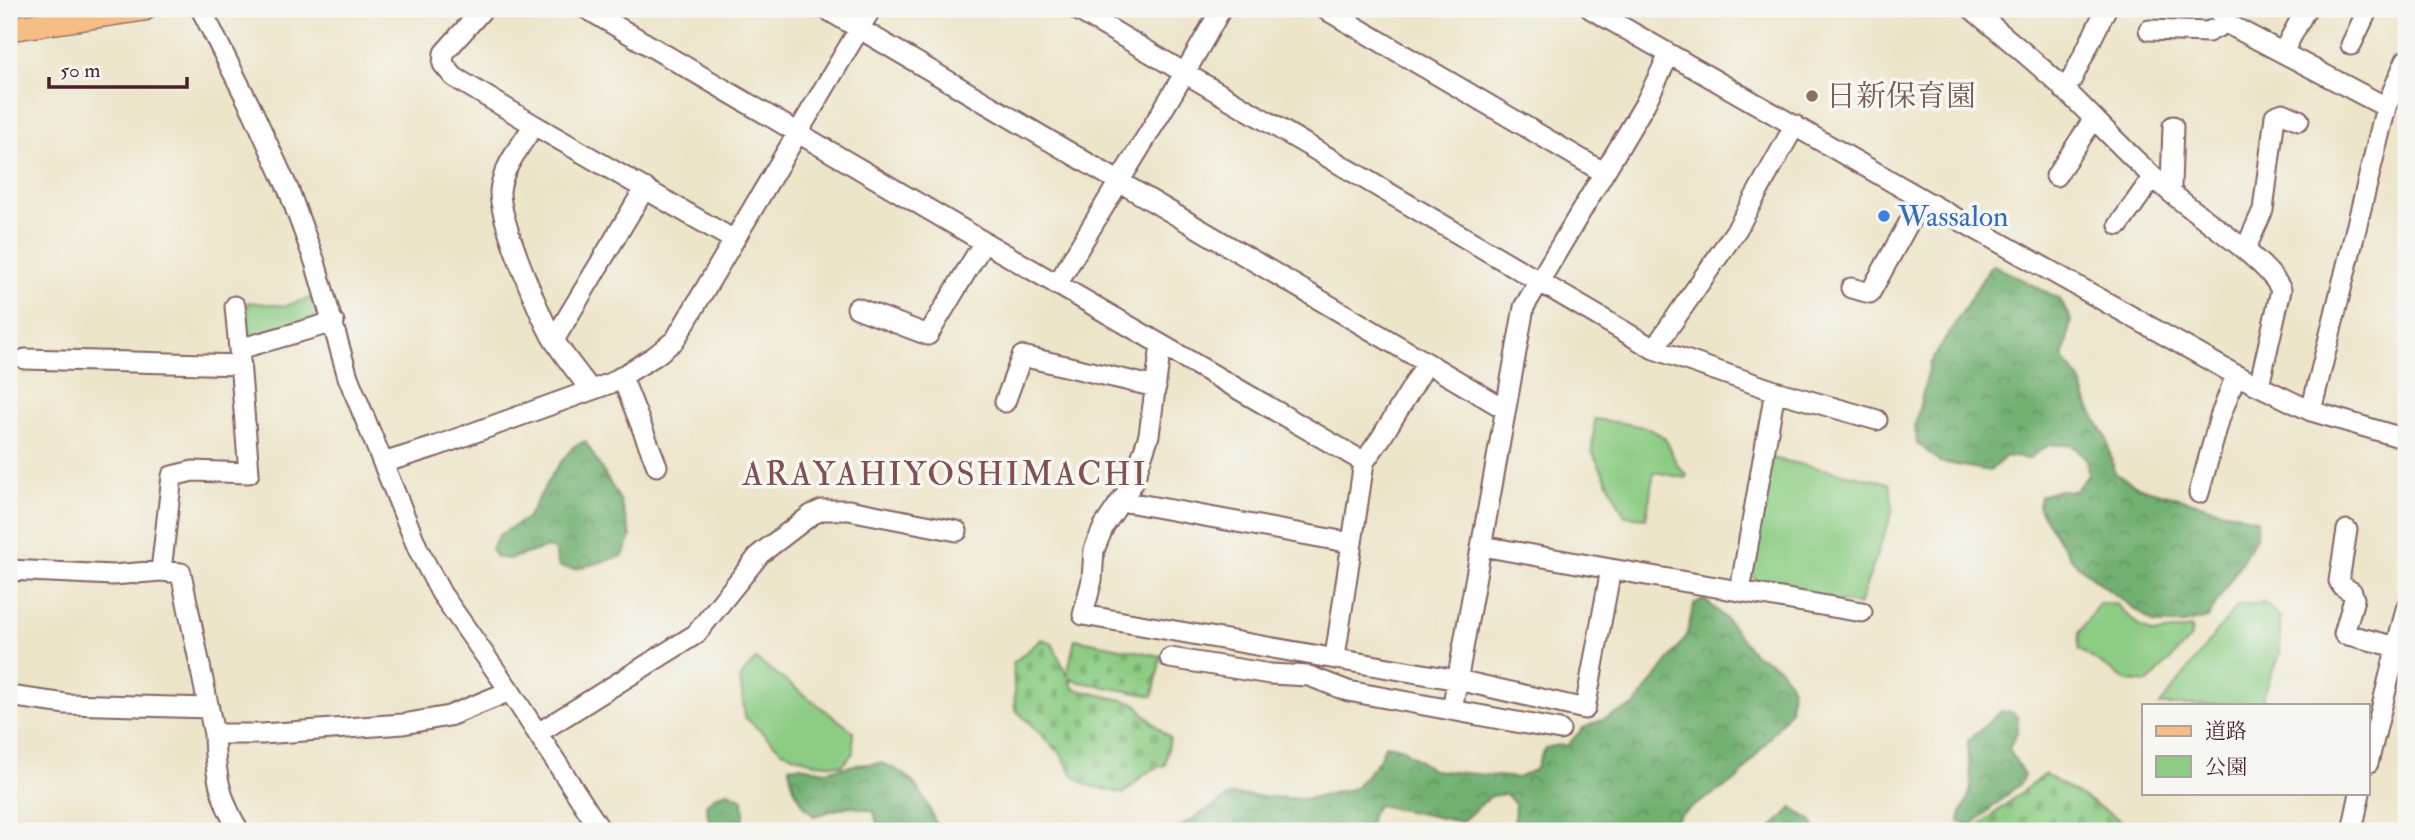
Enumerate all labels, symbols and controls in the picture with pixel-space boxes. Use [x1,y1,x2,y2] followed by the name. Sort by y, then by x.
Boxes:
[49,46,187,90] scale bar
[60,57,101,84] text: 50 m
[1826,78,1976,115] place label: 日新保育園
[1804,88,1820,104] marker: 日新保育園
[1897,198,2009,235] place label: Wassalon
[1876,208,1892,224] marker: Wassalon
[741,454,1148,495] district label: ARAYAHIYOSHIMACHI
[2142,704,2370,794] legend
[2205,718,2247,745] text: 道路
[2205,754,2247,781] text: 公園

